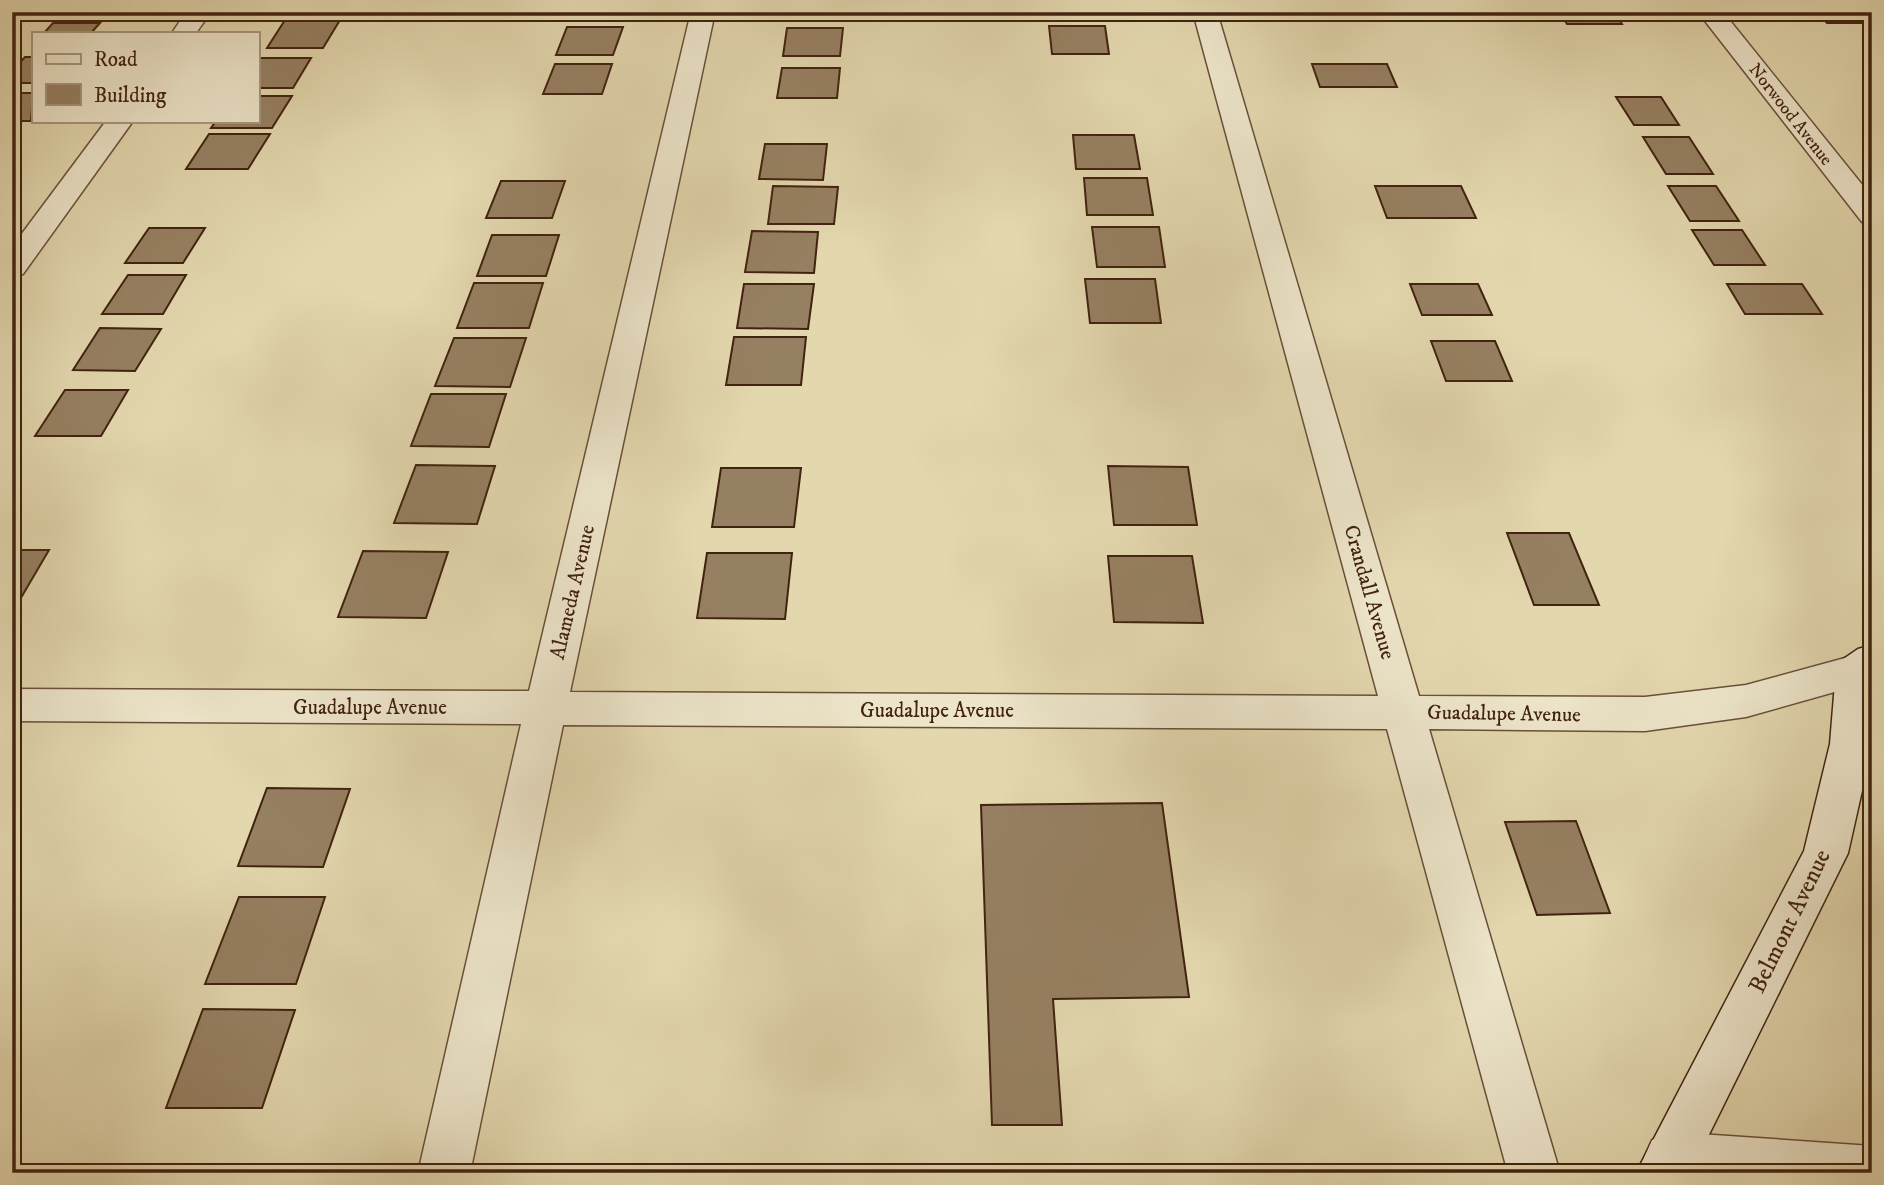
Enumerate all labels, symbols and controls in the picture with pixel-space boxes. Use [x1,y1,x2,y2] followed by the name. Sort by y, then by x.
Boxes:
[32,32,259,122] legend
[94,47,138,73] text: Road
[1743,59,1837,170] street label: Norwood Avenue
[94,83,167,109] text: Building
[545,522,601,662] street label: Alameda Avenue
[1337,522,1401,663] street label: Crandall Avenue
[293,695,447,721] street label: Guadalupe Avenue
[860,698,1014,724] street label: Guadalupe Avenue
[1427,700,1581,728] street label: Guadalupe Avenue
[1742,845,1838,998] street label: Belmont Avenue

